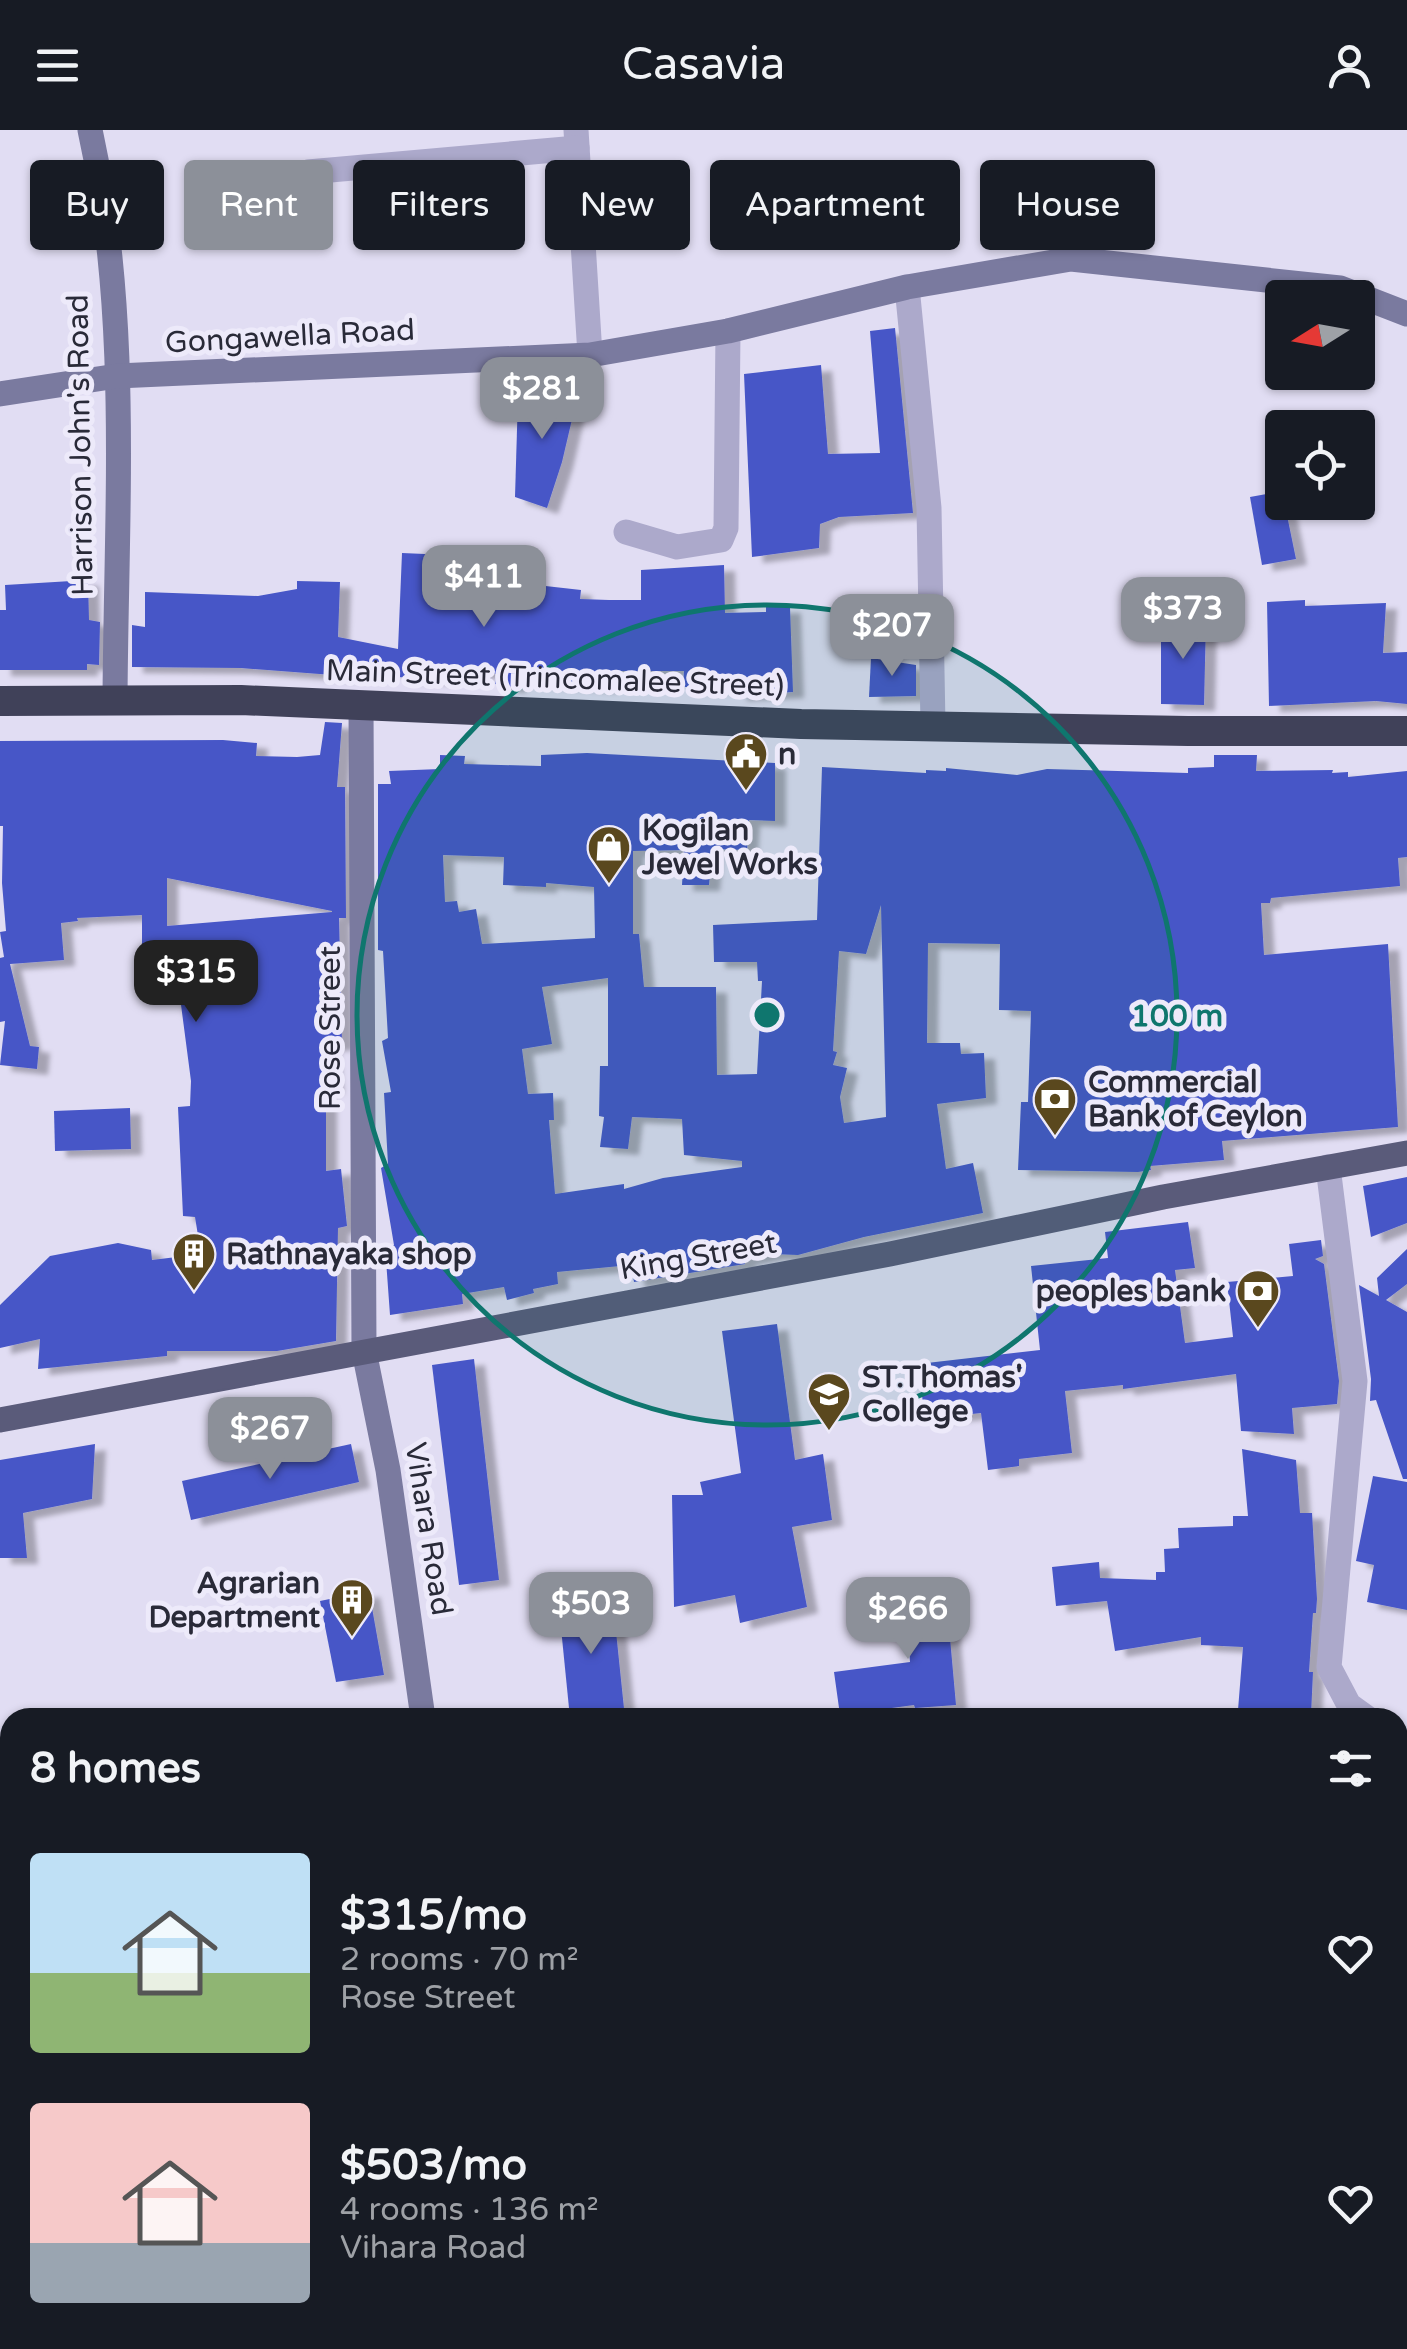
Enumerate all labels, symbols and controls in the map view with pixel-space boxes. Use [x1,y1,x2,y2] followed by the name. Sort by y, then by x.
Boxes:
[30,38,85,93] icon: menu
[622,38,785,92] text: Casavia
[1322,38,1377,93] icon: person
[30,160,164,250] chip: Buy
[184,160,333,250] chip: Rent
[353,160,525,250] chip: Filters
[545,160,690,250] chip: New
[710,160,960,250] chip: Apartment
[980,160,1155,250] chip: House
[1265,280,1375,390] north arrow
[1265,280,1375,520] map controls
[59,294,102,596] street label: Harrison John's Road
[164,311,416,362] street label: Gongawella Road
[483,357,601,442] pin: $281
[502,370,582,408] text: $281
[1265,410,1375,520] button: locate
[425,545,543,630] pin: $411
[444,558,524,596] text: $411
[1124,577,1242,662] pin: $373
[1143,590,1223,628] text: $373
[833,594,951,679] pin: $207
[852,607,932,645] text: $207
[325,652,785,705] street label: Main Street (Trincomalee Street)
[723,731,769,792] public building icon: n
[778,736,796,773] place label: n
[641,812,818,883] place label: Kogilan Jewel Works
[586,824,632,885] shop icon: Kogilan Jewel Works
[137,940,255,1025] pin: $315
[312,946,349,1110] street label: Rose Street
[156,953,236,991] text: $315
[749,997,785,1033] centre of rings
[1131,998,1223,1035] text: 100 m
[1088,1064,1303,1135] place label: Commercial Bank of Ceylon
[1032,1076,1078,1137] bank icon: Commercial Bank of Ceylon
[617,1225,779,1288] street label: King Street
[171,1231,217,1292] building icon: Rathnayaka shop
[226,1236,472,1273] place label: Rathnayaka shop
[1235,1268,1281,1329] bank icon: peoples bank
[1036,1273,1226,1310] place label: peoples bank
[862,1359,1023,1430] place label: ST.Thomas' College
[806,1371,852,1432] school or university icon: ST.Thomas' College
[211,1397,329,1482] pin: $267
[230,1410,310,1448] text: $267
[397,1440,460,1618] street label: Vihara Road
[148,1565,321,1636] place label: Agrarian Department
[532,1572,650,1657] pin: $503
[329,1577,375,1638] building icon: Agrarian Department
[849,1577,967,1662] pin: $266
[551,1585,631,1623] text: $503
[868,1590,948,1628] text: $266
[1323,1741,1378,1796] icon: filters
[30,1743,201,1794] text: 8 homes
[340,1890,527,1941] text: $315/mo
[110,1893,230,2013] icon: home
[1323,1926,1378,1981] icon: heart
[340,1941,579,1979] text: 2 rooms · 70 m²
[340,1979,516,2017] text: Rose Street
[340,2140,527,2191] text: $503/mo
[110,2143,230,2263] icon: home
[1323,2176,1378,2231] icon: heart
[340,2191,599,2229] text: 4 rooms · 136 m²
[340,2229,526,2267] text: Vihara Road

